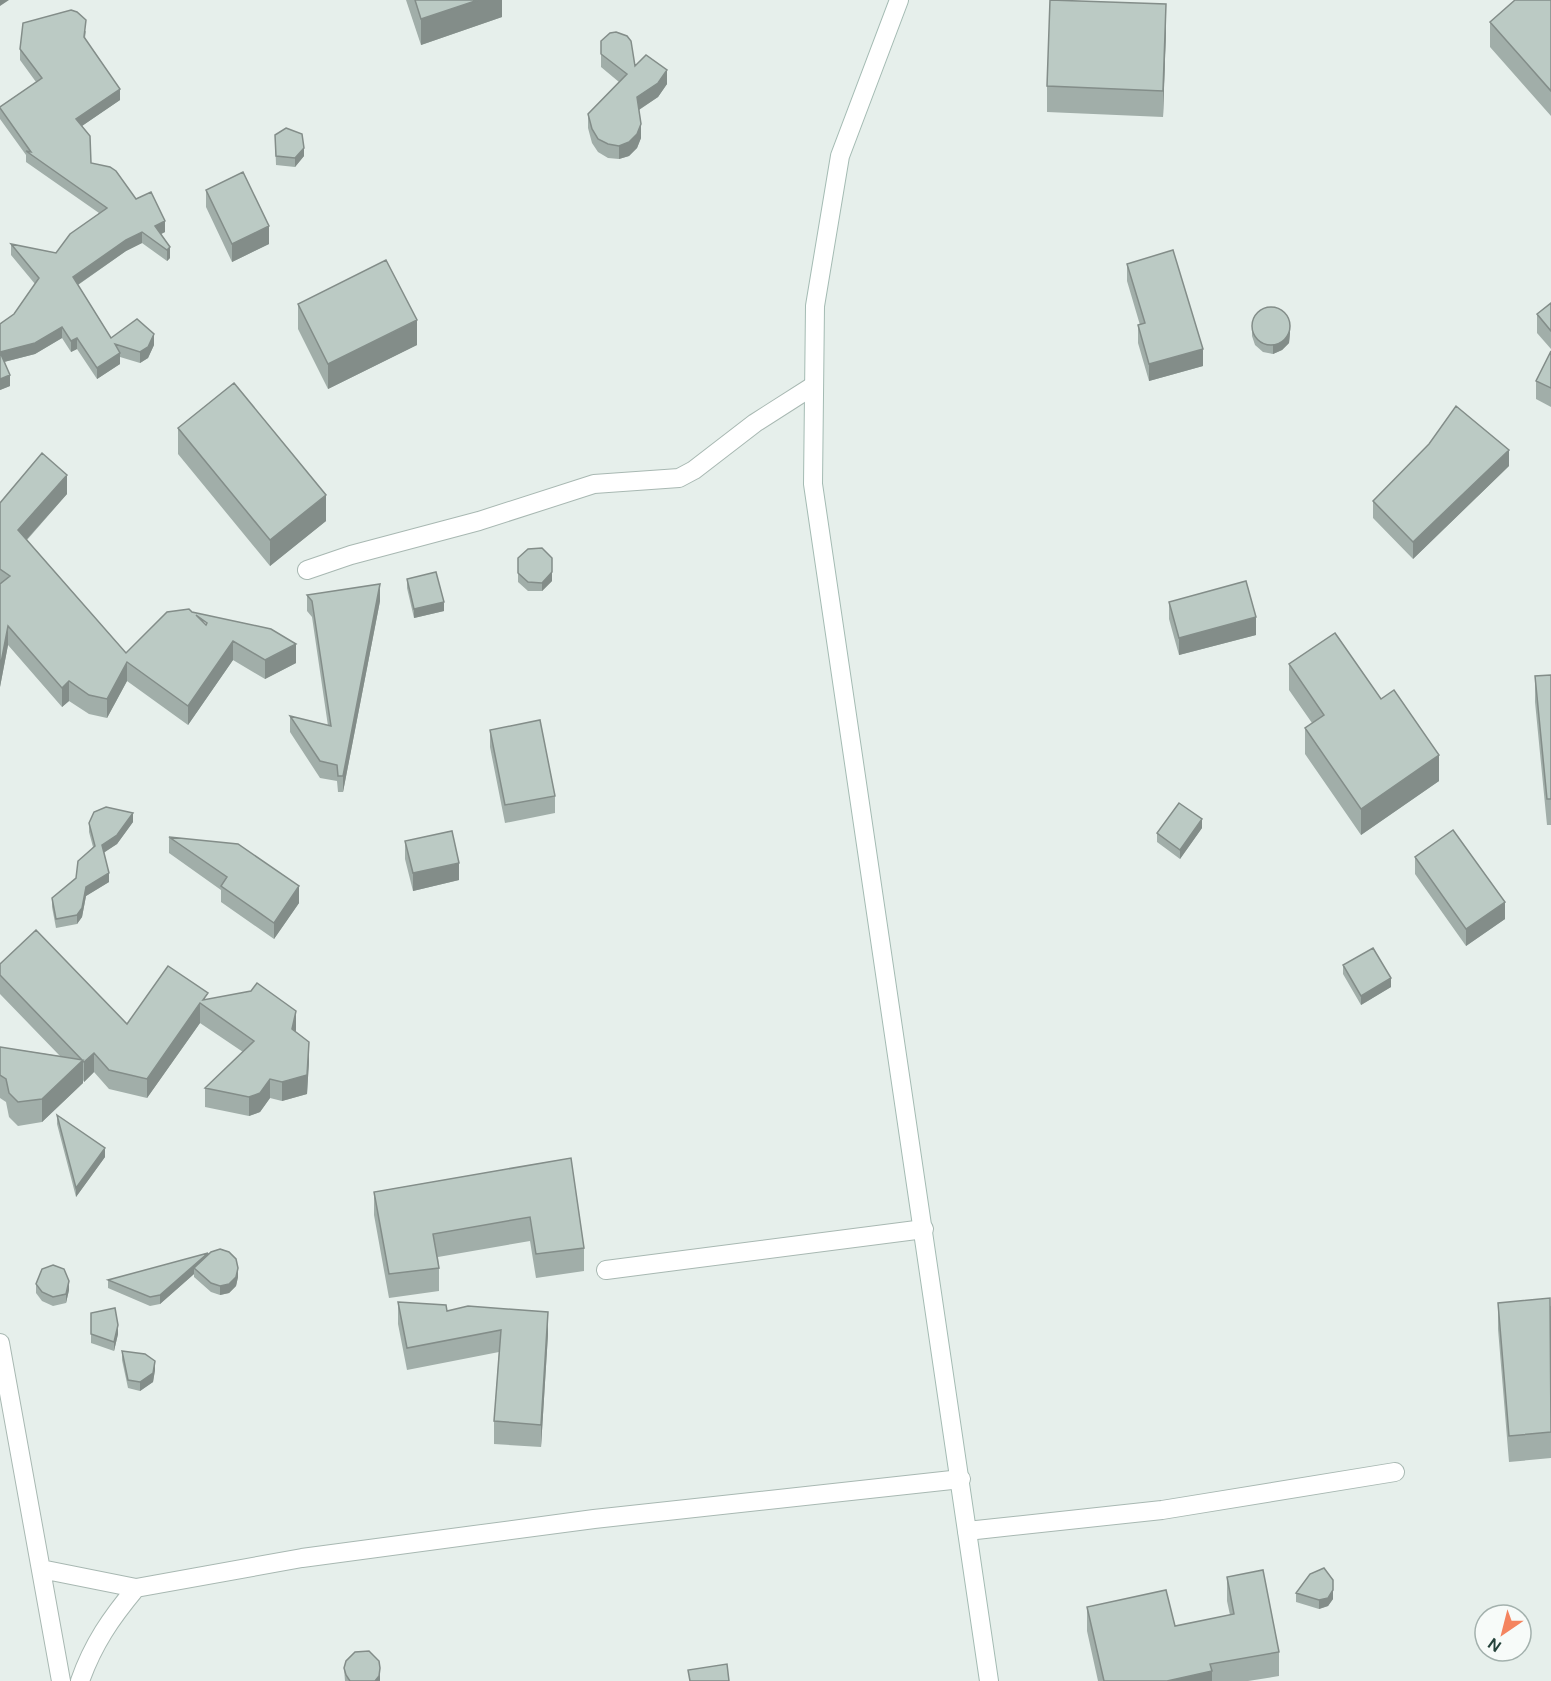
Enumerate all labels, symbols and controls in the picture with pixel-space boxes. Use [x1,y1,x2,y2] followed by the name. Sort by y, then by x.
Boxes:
[1473,1603,1533,1663] north arrow
[1484,1633,1505,1657] text: N

